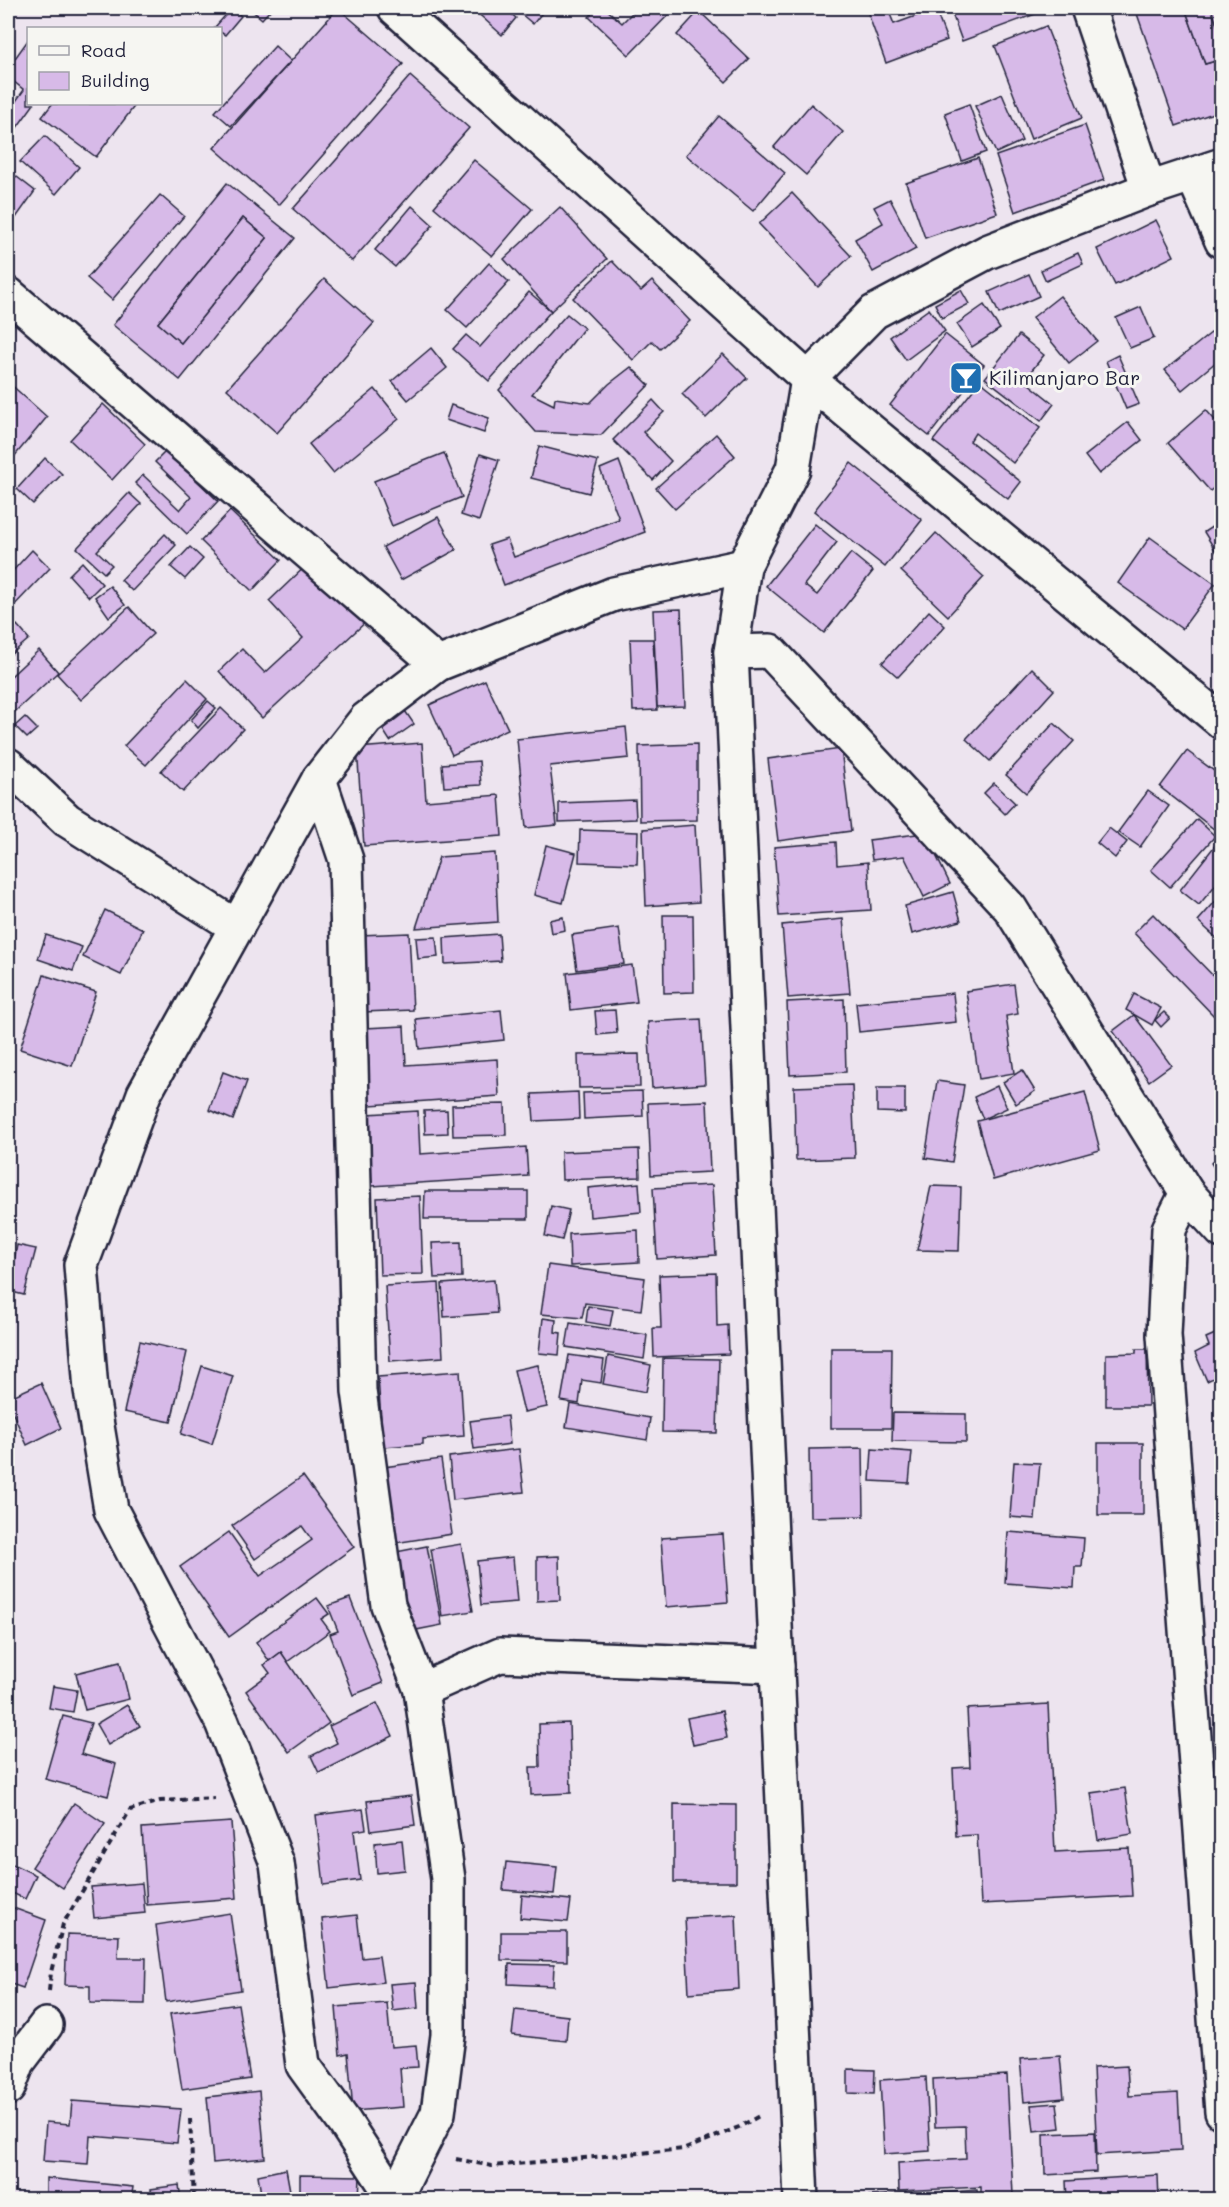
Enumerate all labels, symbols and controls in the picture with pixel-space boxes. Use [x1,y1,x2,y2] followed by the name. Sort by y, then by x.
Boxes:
[27,27,222,105] legend
[81,38,126,62] text: Road
[81,68,149,92] text: Building
[948,360,984,396] bar icon: Kilimanjaro Bar
[989,364,1140,390] place label: Kilimanjaro Bar

